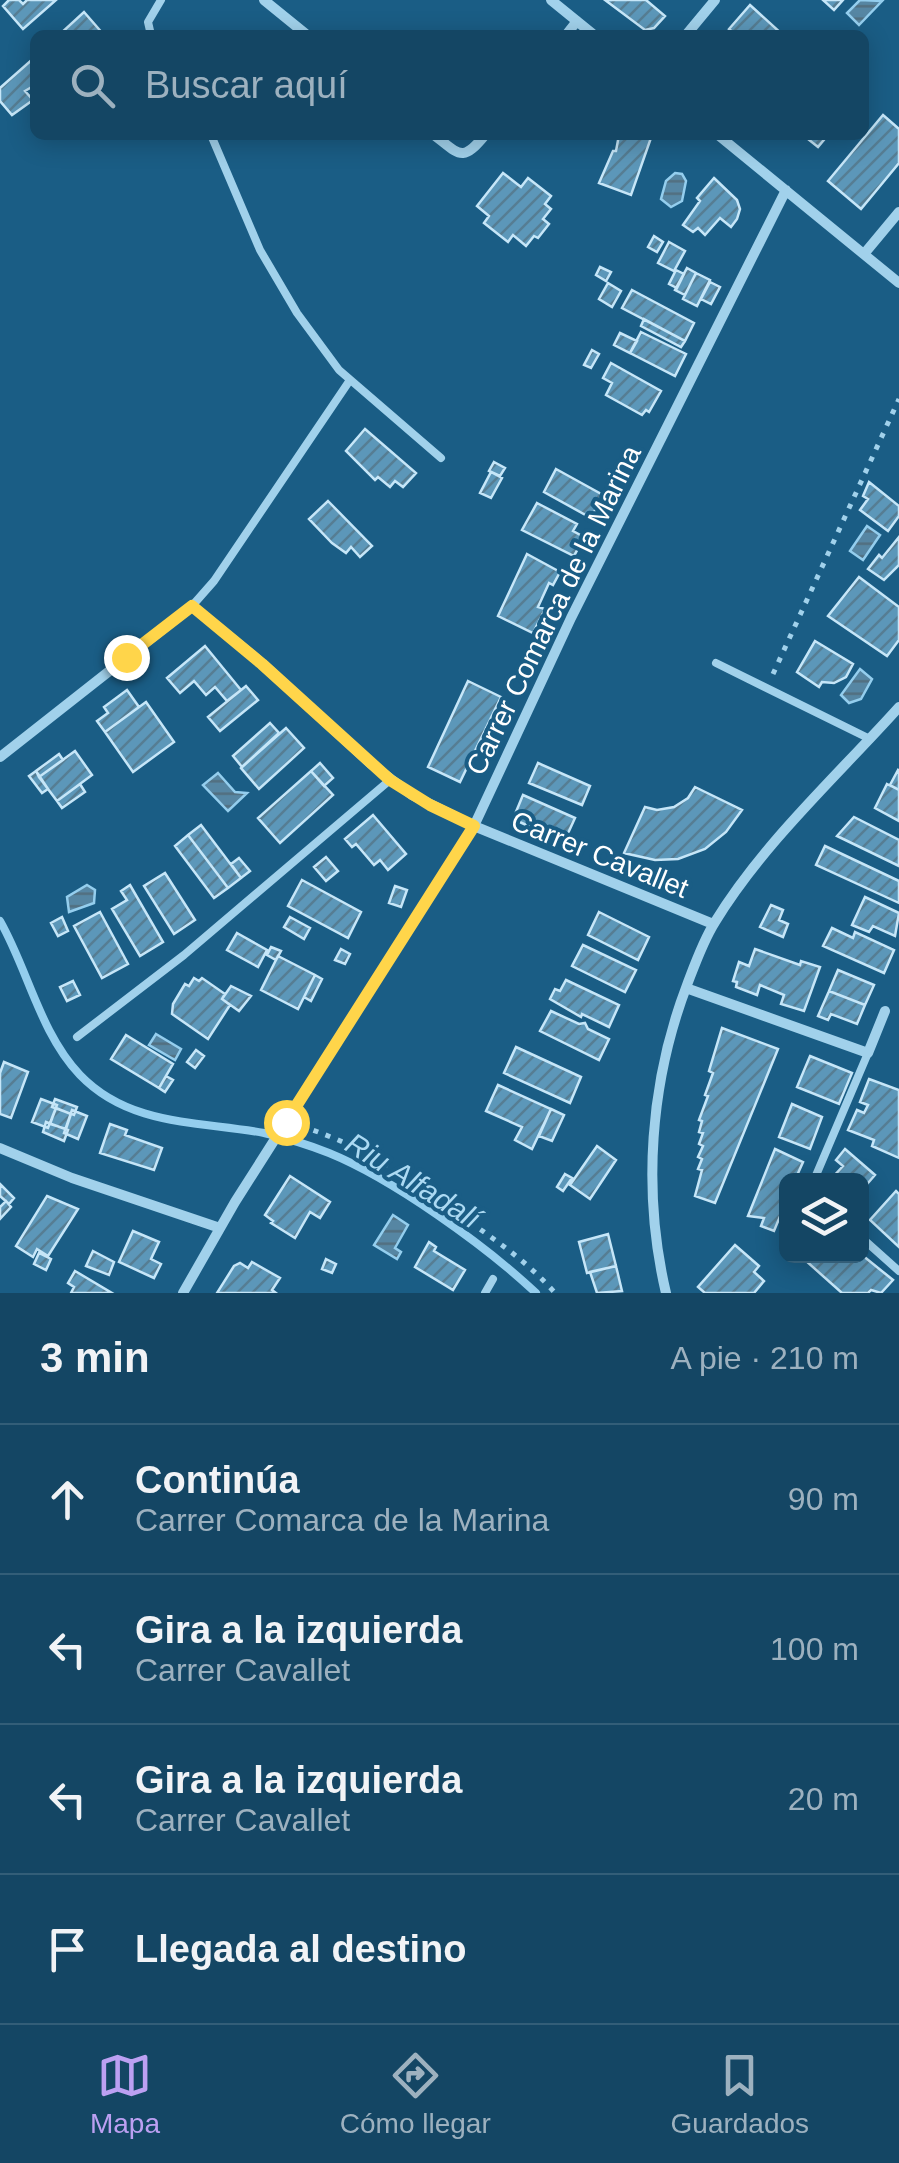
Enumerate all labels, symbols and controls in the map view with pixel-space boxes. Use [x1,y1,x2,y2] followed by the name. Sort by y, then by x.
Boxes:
[30,30,869,140] search box
[65,58,120,113] icon: search
[145,64,348,106] text: Buscar aquí
[460,440,647,780] street label: Carrer Comarca de la Marina
[104,635,150,681] route end
[507,805,693,904] street label: Carrer Cavallet
[264,1100,310,1146] route start
[340,1126,489,1236] water label: Riu Alfadalí
[779,1173,869,1263] map controls
[779,1173,869,1263] button: layers
[40,1334,150,1381] text: 3 min
[670,1340,859,1376] text: A pie · 210 m
[135,1459,300,1501] text: Continúa
[40,1472,95,1527] icon: ahead
[788,1481,859,1517] text: 90 m
[135,1502,549,1538] text: Carrer Comarca de la Marina
[135,1609,462,1651] text: Gira a la izquierda
[40,1622,95,1677] icon: left
[770,1631,859,1667] text: 100 m
[135,1652,350,1688] text: Carrer Cavallet
[135,1759,462,1801] text: Gira a la izquierda
[40,1772,95,1827] icon: left
[788,1781,859,1817] text: 20 m
[135,1802,350,1838] text: Carrer Cavallet
[40,1922,95,1977] icon: arrive
[135,1928,467,1970] text: Llegada al destino
[90,2048,160,2140] tab: Mapa
[340,2048,491,2140] tab: Cómo llegar
[671,2048,809,2140] tab: Guardados

